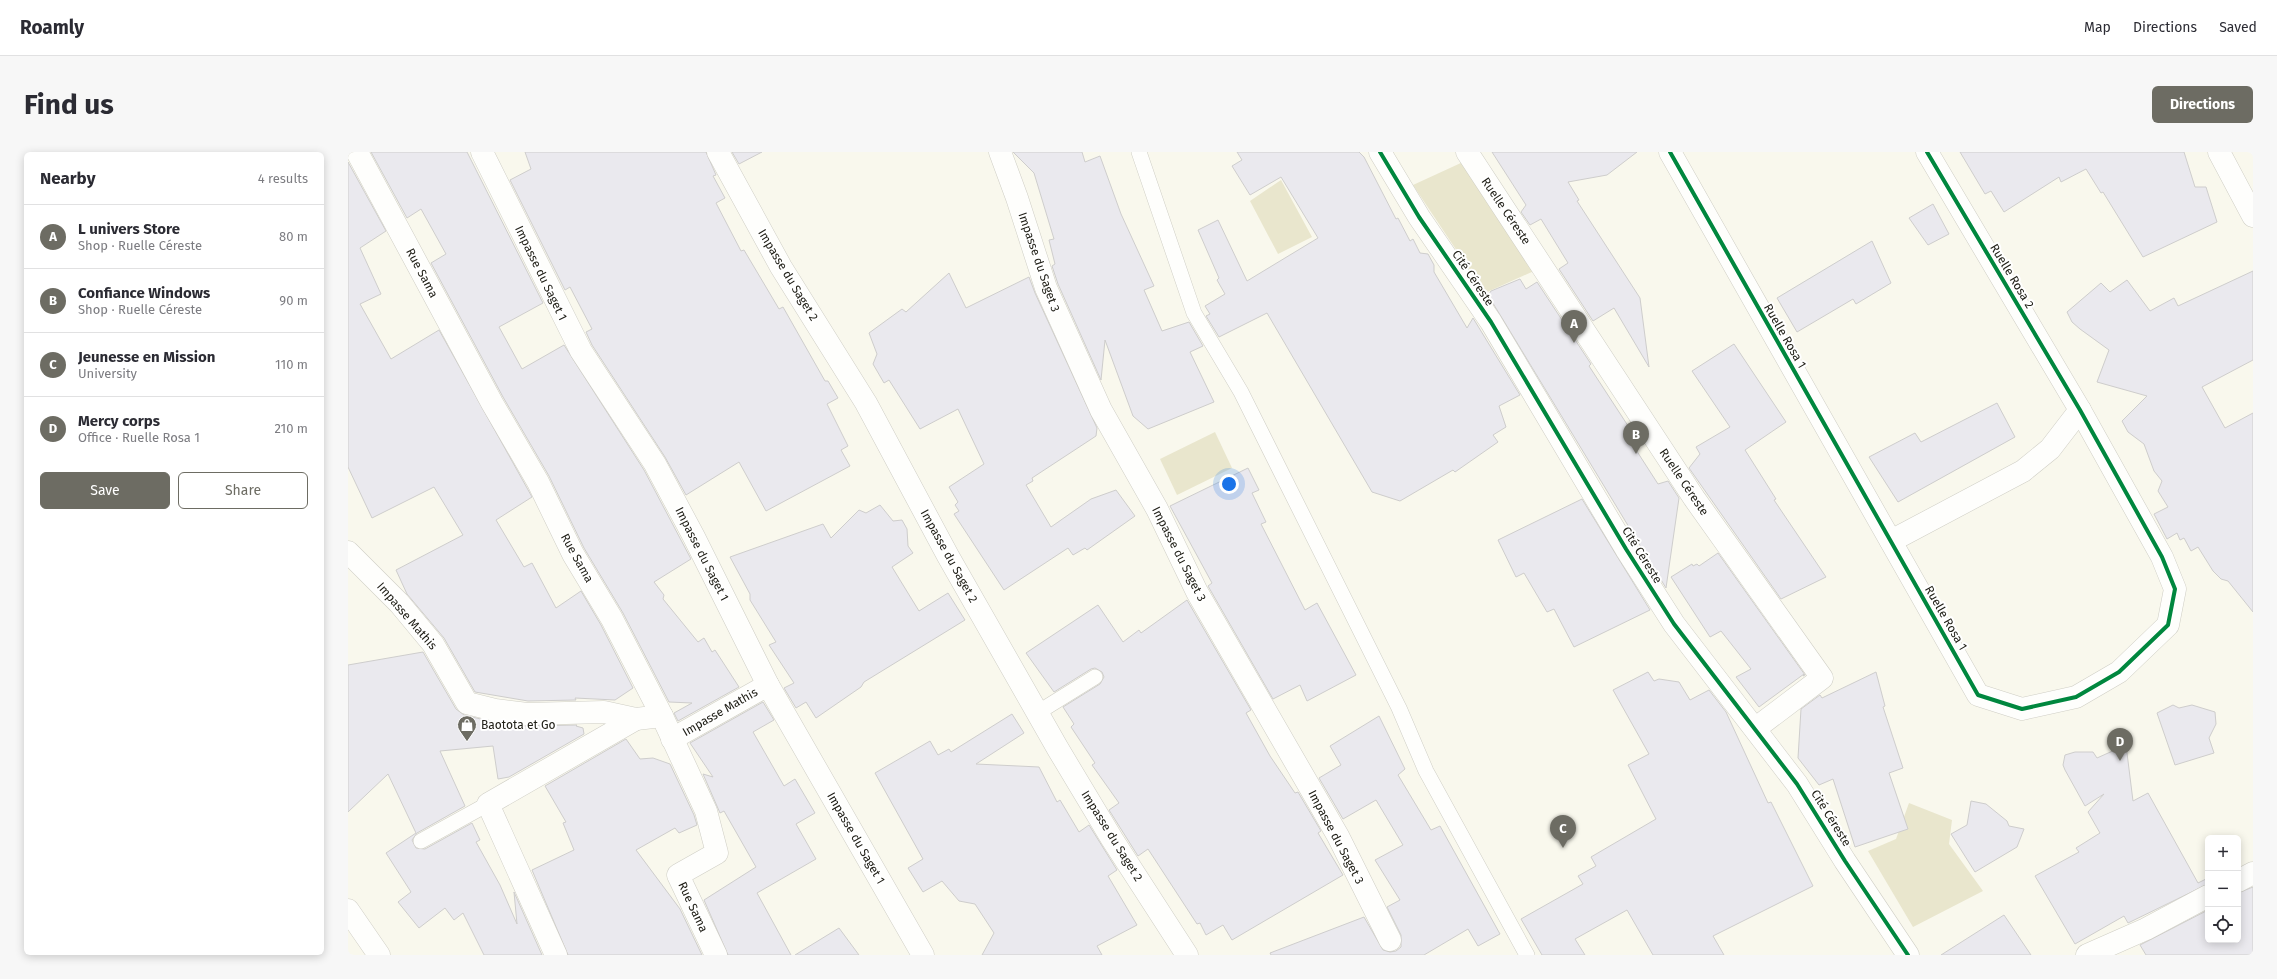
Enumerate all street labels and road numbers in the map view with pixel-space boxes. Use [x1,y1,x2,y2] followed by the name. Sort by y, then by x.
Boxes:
[1478,175,1534,247] street label: Ruelle Céreste
[1015,210,1063,314] street label: Impasse du Saget 3
[512,223,570,323] street label: Impasse du Saget 1
[755,227,821,323] street label: Impasse du Saget 2
[1987,241,2037,311] street label: Ruelle Rosa 2
[403,246,441,300] street label: Rue Sama
[1449,248,1497,308] street label: Cité Céreste
[1761,301,1809,371] street label: Ruelle Rosa 1
[1656,446,1712,518] street label: Ruelle Céreste
[1149,504,1209,604] street label: Impasse du Saget 3
[672,505,732,603] street label: Impasse du Saget 1
[918,507,980,605] street label: Impasse du Saget 2
[1619,524,1665,586] street label: Cité Céreste
[558,531,596,585] street label: Rue Sama
[374,580,440,653] street label: Impasse Mathis
[1922,583,1970,653] street label: Ruelle Rosa 1
[680,685,760,739] street label: Impasse Mathis
[1808,787,1854,849] street label: Cité Céreste
[1078,788,1146,884] street label: Impasse du Saget 2
[1305,788,1367,886] street label: Impasse du Saget 3
[824,790,888,886] street label: Impasse du Saget 1
[675,880,711,934] street label: Rue Sama

